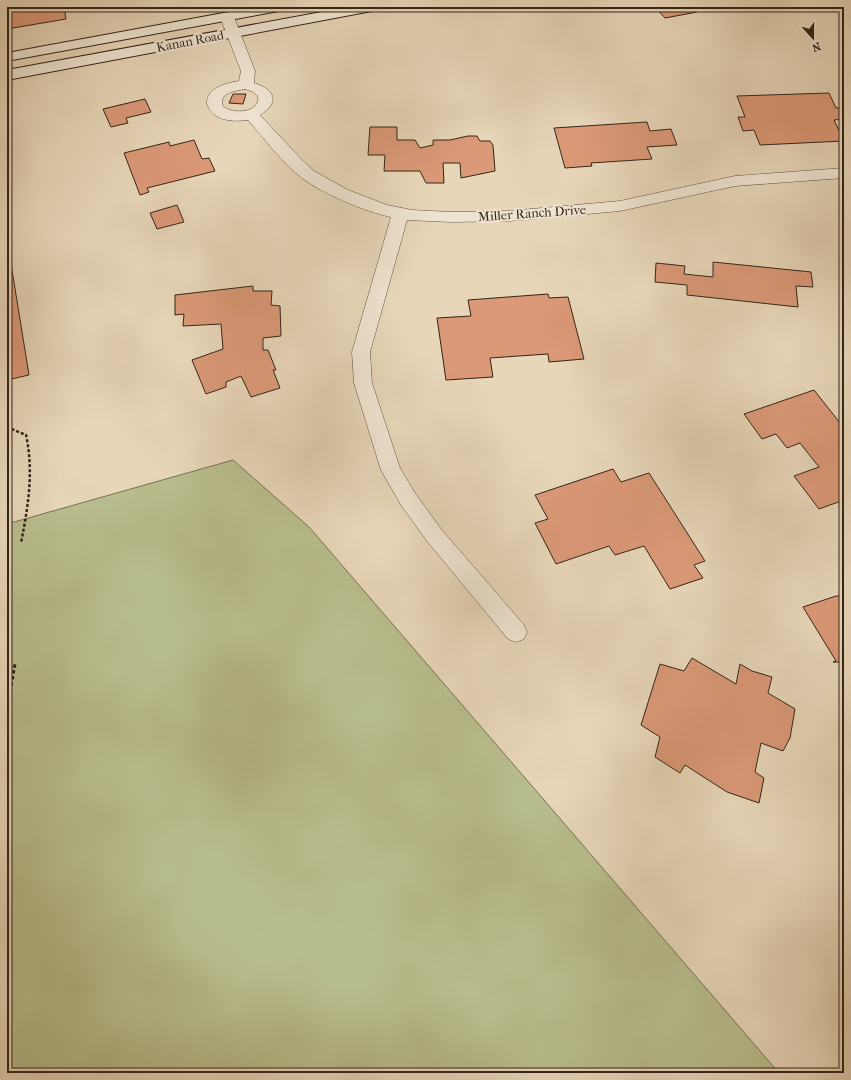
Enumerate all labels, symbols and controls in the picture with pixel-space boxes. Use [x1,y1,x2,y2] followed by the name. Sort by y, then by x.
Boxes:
[793,18,833,58] north arrow
[155,27,226,55] street label: Kanan Road
[810,39,823,55] text: N
[477,202,587,224] street label: Miller Ranch Drive

